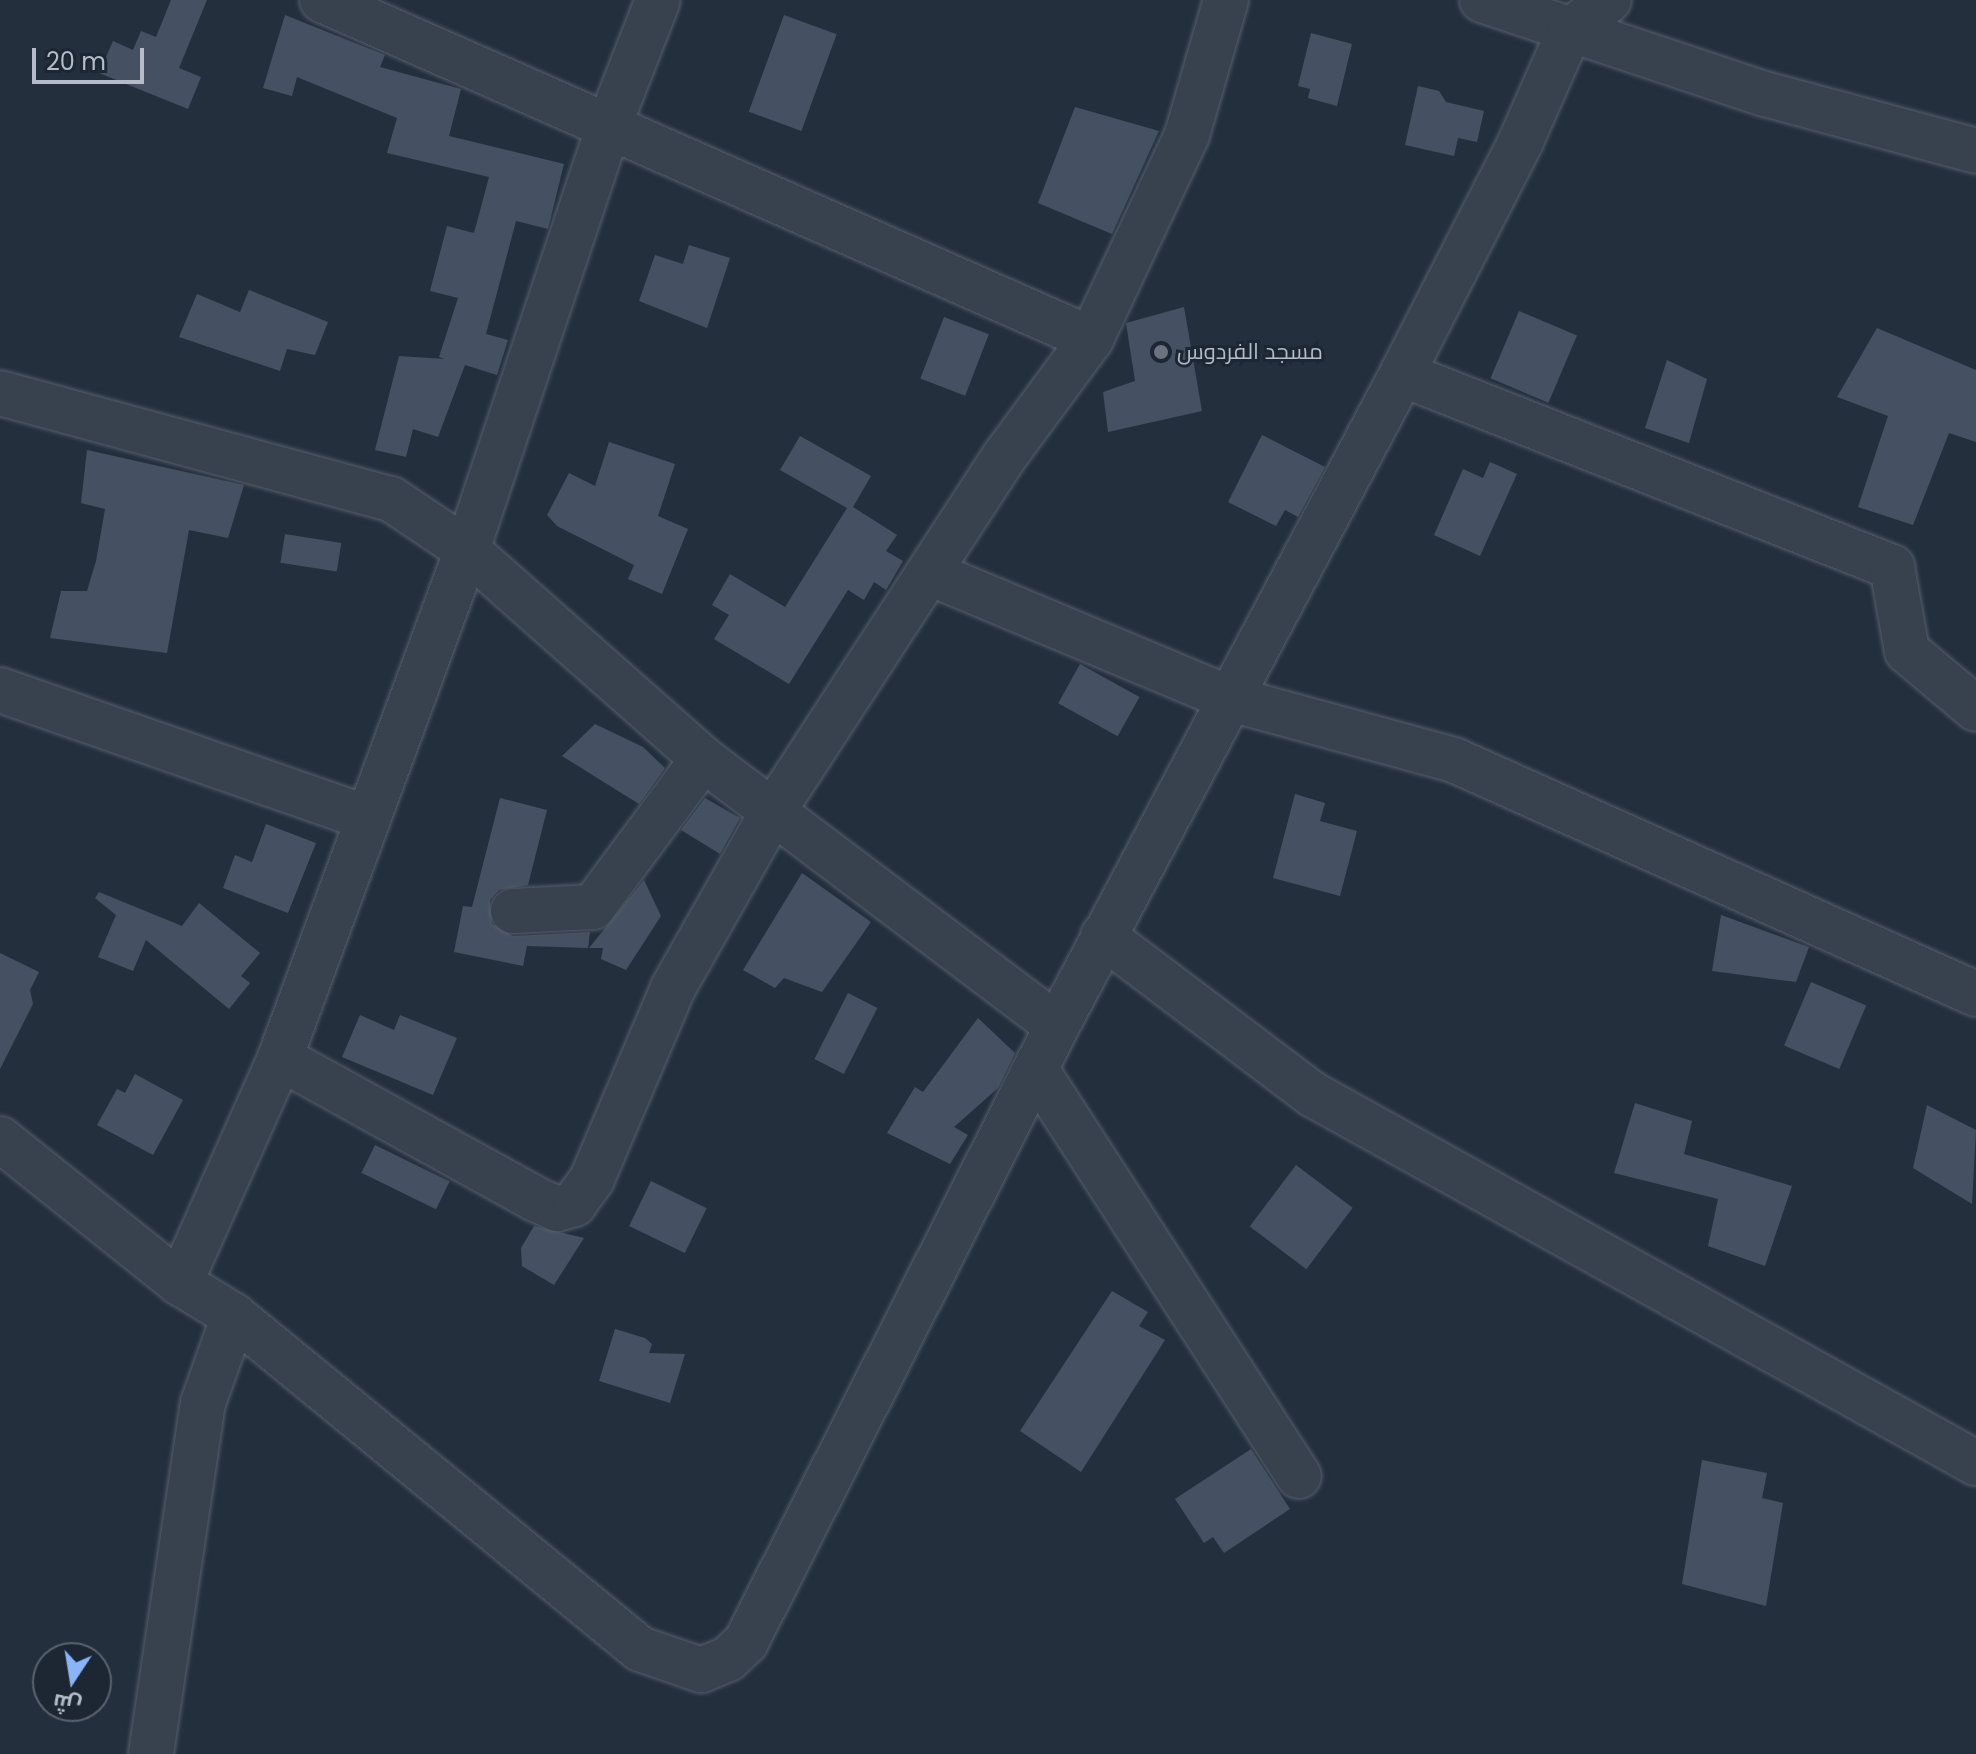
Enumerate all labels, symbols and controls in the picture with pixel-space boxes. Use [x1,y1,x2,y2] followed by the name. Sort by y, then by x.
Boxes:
[36,32,148,82] scale bar
[46,45,106,78] text: 20 m
[1177,339,1323,365] place label: مسجد الفردوس
[1152,343,1170,361] marker: مسجد الفردوس
[32,1642,112,1722] north arrow
[50,1686,84,1722] text: ش

